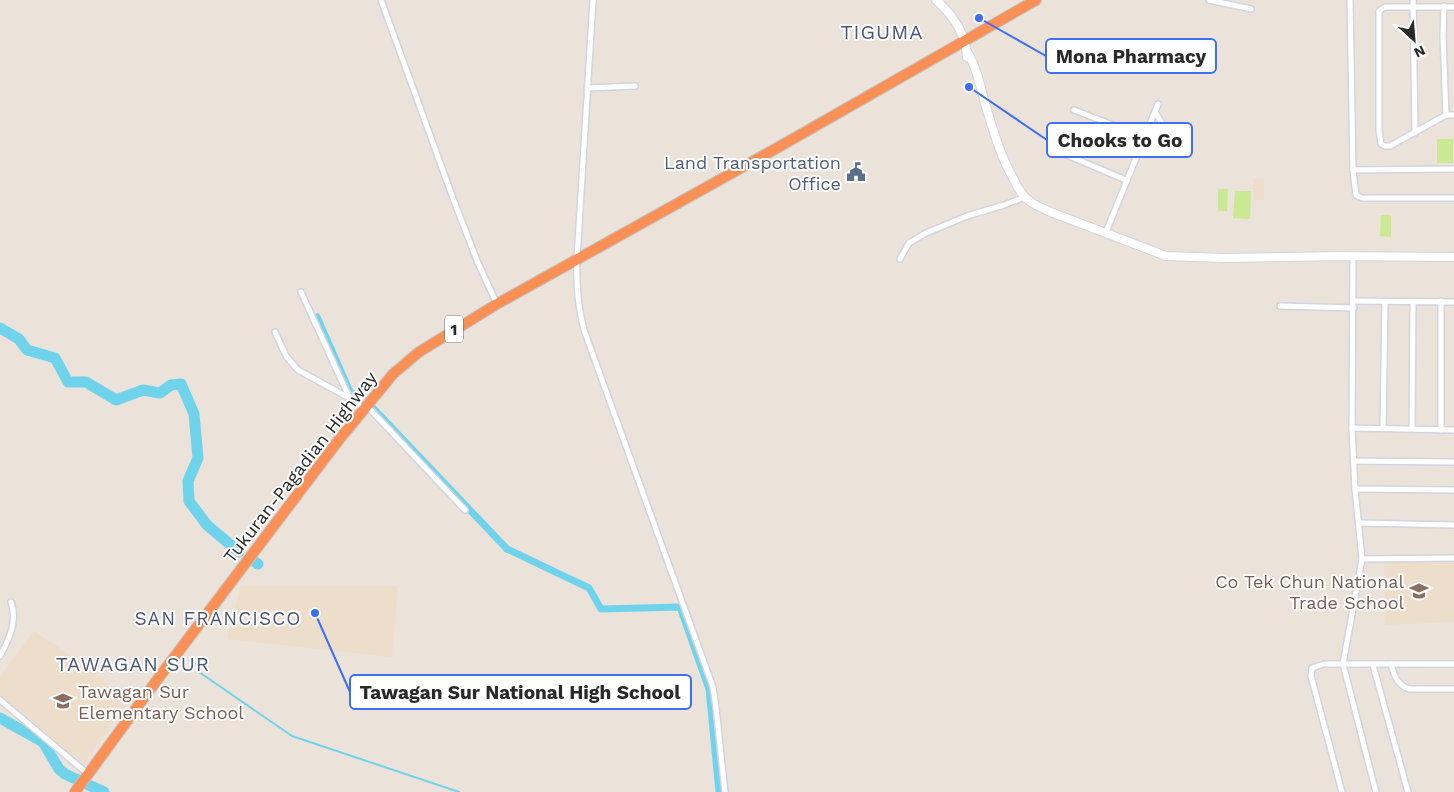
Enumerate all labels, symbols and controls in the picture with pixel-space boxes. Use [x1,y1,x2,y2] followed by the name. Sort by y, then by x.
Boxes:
[1389,15,1439,65] north arrow
[841,20,923,44] district label: TIGUMA
[1046,39,1216,73] callout: Mona Pharmacy
[1412,42,1428,61] text: N
[1056,45,1207,68] text: Mona Pharmacy
[1047,123,1192,157] callout: Chooks to Go
[1058,129,1182,152] text: Chooks to Go
[664,152,841,194] place label: Land Transportation Office
[845,161,867,183] public building icon: Land Transportation Office
[445,316,463,342] road number: 1
[219,367,382,567] street label: Tukuran-Pagadian Highway
[1215,571,1404,613] place label: Co Tek Chun National Trade School
[1408,580,1430,602] school or university icon: Co Tek Chun National Trade School
[135,607,301,630] district label: SAN FRANCISCO
[56,652,210,676] district label: TAWAGAN SUR
[350,675,691,709] callout: Tawagan Sur National High School
[78,681,244,723] place label: Tawagan Sur Elementary School
[360,681,681,704] text: Tawagan Sur National High School
[52,690,74,712] school or university icon: Tawagan Sur Elementary School

